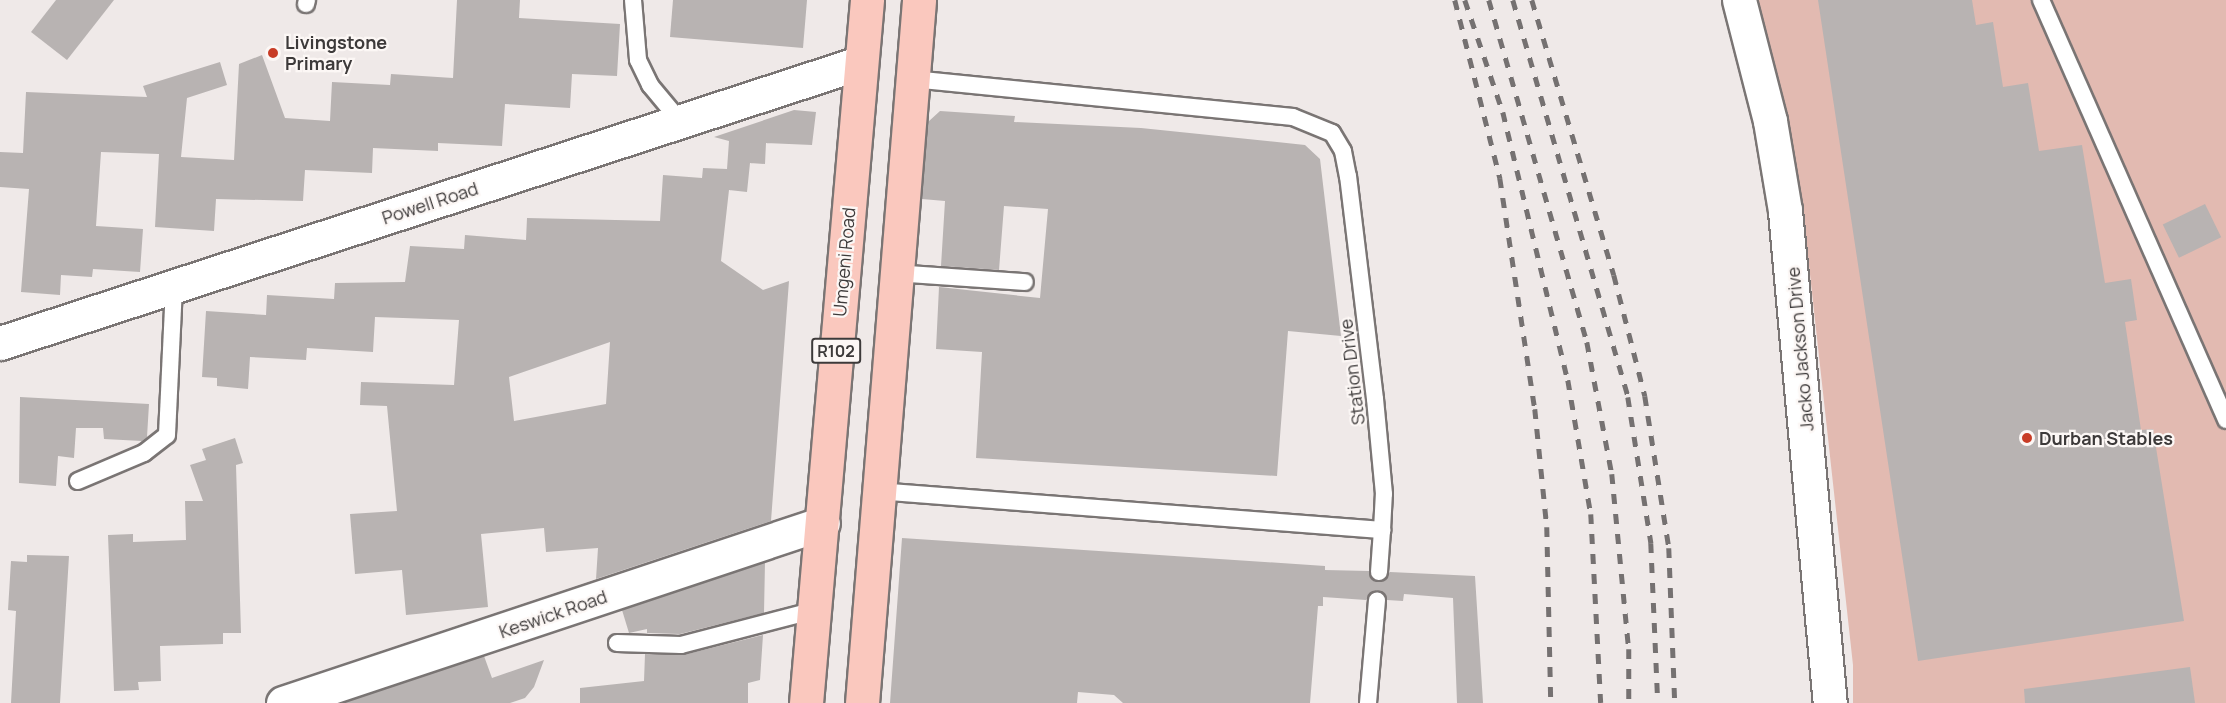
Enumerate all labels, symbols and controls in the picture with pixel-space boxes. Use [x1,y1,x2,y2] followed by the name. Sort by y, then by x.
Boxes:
[285,32,387,74] place label: Livingstone Primary
[266,46,280,60] marker: Livingstone Primary
[379,177,481,229] street label: Powell Road
[828,206,860,318] street label: Umgeni Road
[1782,266,1818,432] street label: Jacko Jackson Drive
[1335,318,1369,426] street label: Station Drive
[810,338,862,364] road number: R102
[2039,427,2173,449] place label: Durban Stables
[2020,431,2034,445] marker: Durban Stables
[496,585,610,643] street label: Keswick Road

